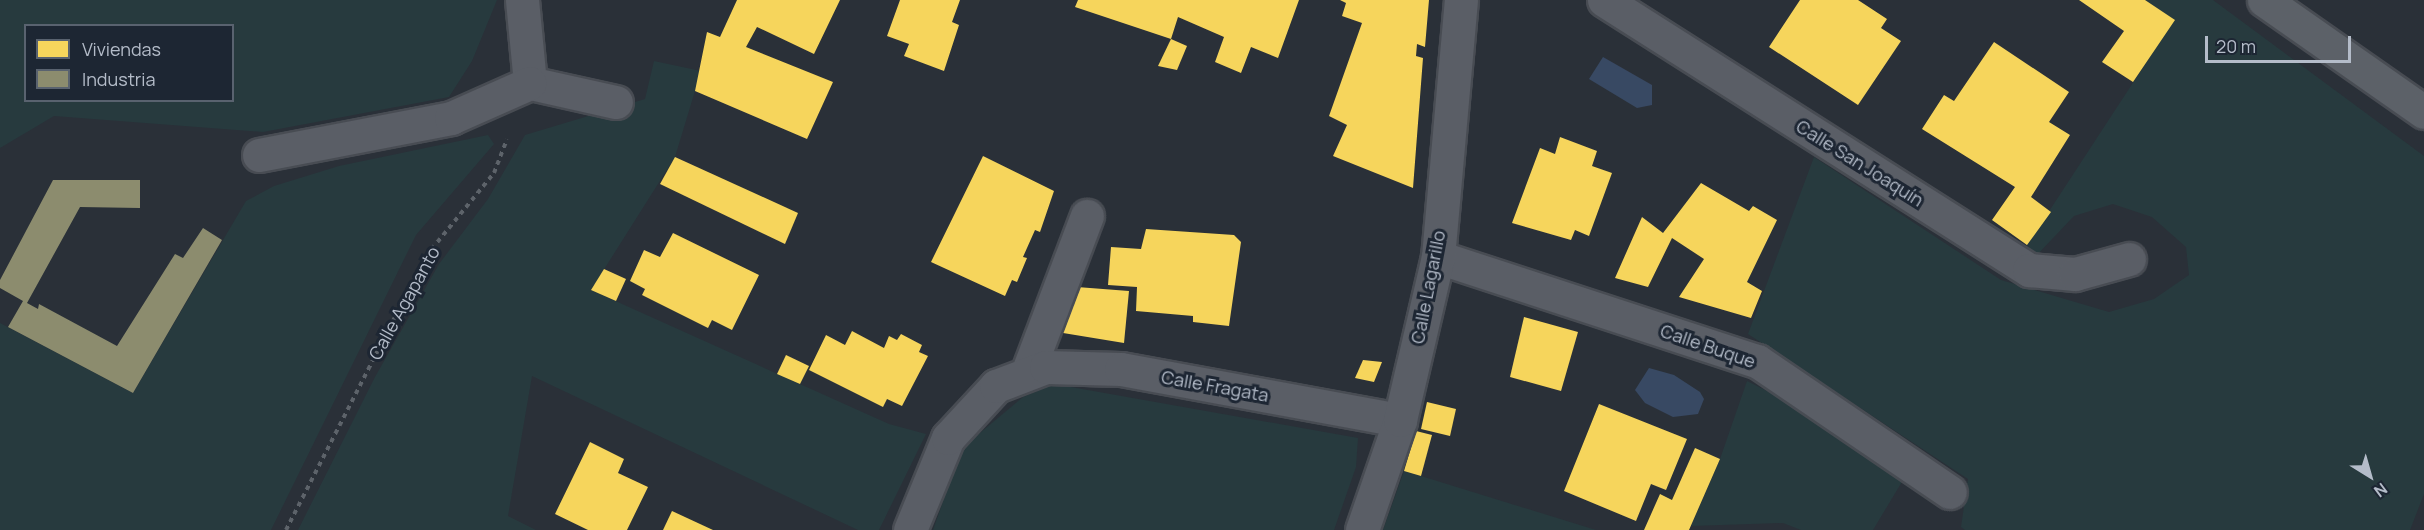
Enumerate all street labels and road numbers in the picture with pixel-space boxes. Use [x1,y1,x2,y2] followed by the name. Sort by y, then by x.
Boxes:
[1792,115,1928,211] street label: Calle San Joaquín
[1406,228,1450,346] street label: Calle Lagarillo
[364,243,444,363] street label: Calle Agapanto
[1658,320,1758,372] street label: Calle Buque
[1160,366,1270,406] street label: Calle Fragata

